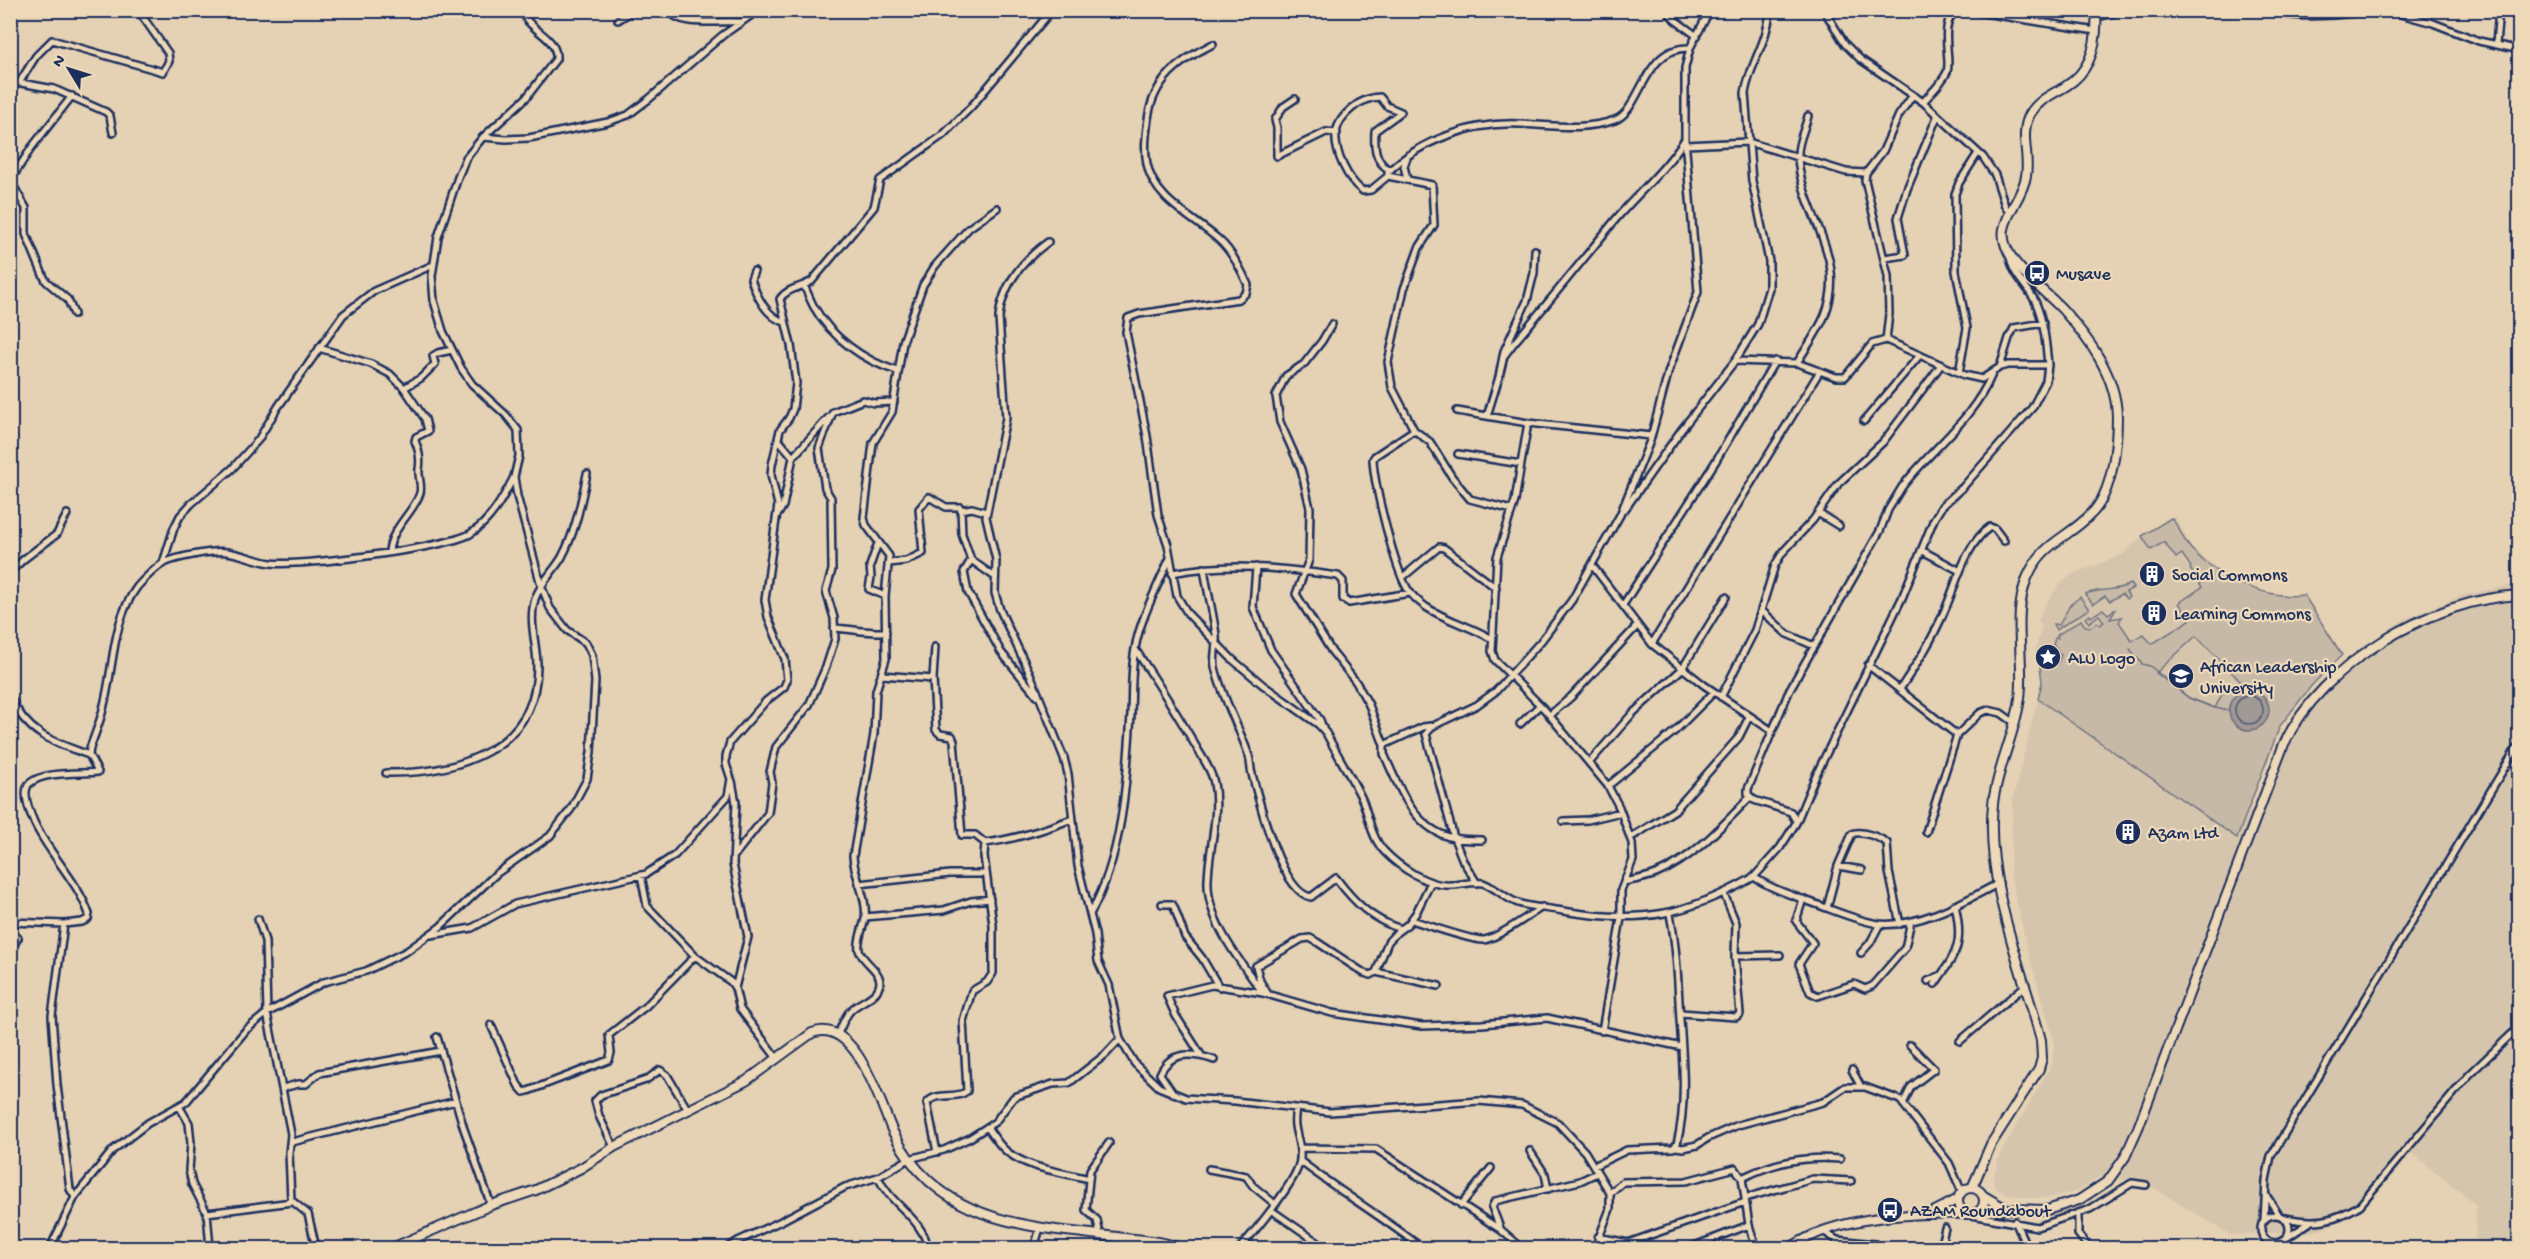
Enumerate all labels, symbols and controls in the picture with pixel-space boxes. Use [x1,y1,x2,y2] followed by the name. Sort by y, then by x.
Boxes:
[39,39,99,99] north arrow
[49,52,71,72] text: N
[2022,258,2052,288] bus stop icon: Musave
[2056,265,2111,286] place label: Musave
[2137,559,2167,589] building icon: Social Commons
[2172,566,2288,587] place label: Social Commons
[2139,598,2169,628] building icon: Learning Commons
[2174,605,2312,626] place label: Learning Commons
[2033,642,2063,672] place icon: ALU Logo
[2068,649,2135,670] place label: ALU Logo
[2200,658,2337,700] place label: African Leadership University
[2166,661,2196,691] school or university icon: African Leadership University
[2113,817,2143,847] building icon: Azam Ltd
[2148,824,2220,845] place label: Azam Ltd
[1875,1195,1905,1225] bus stop icon: AZAM Roundabout
[1910,1202,2052,1223] place label: AZAM Roundabout

